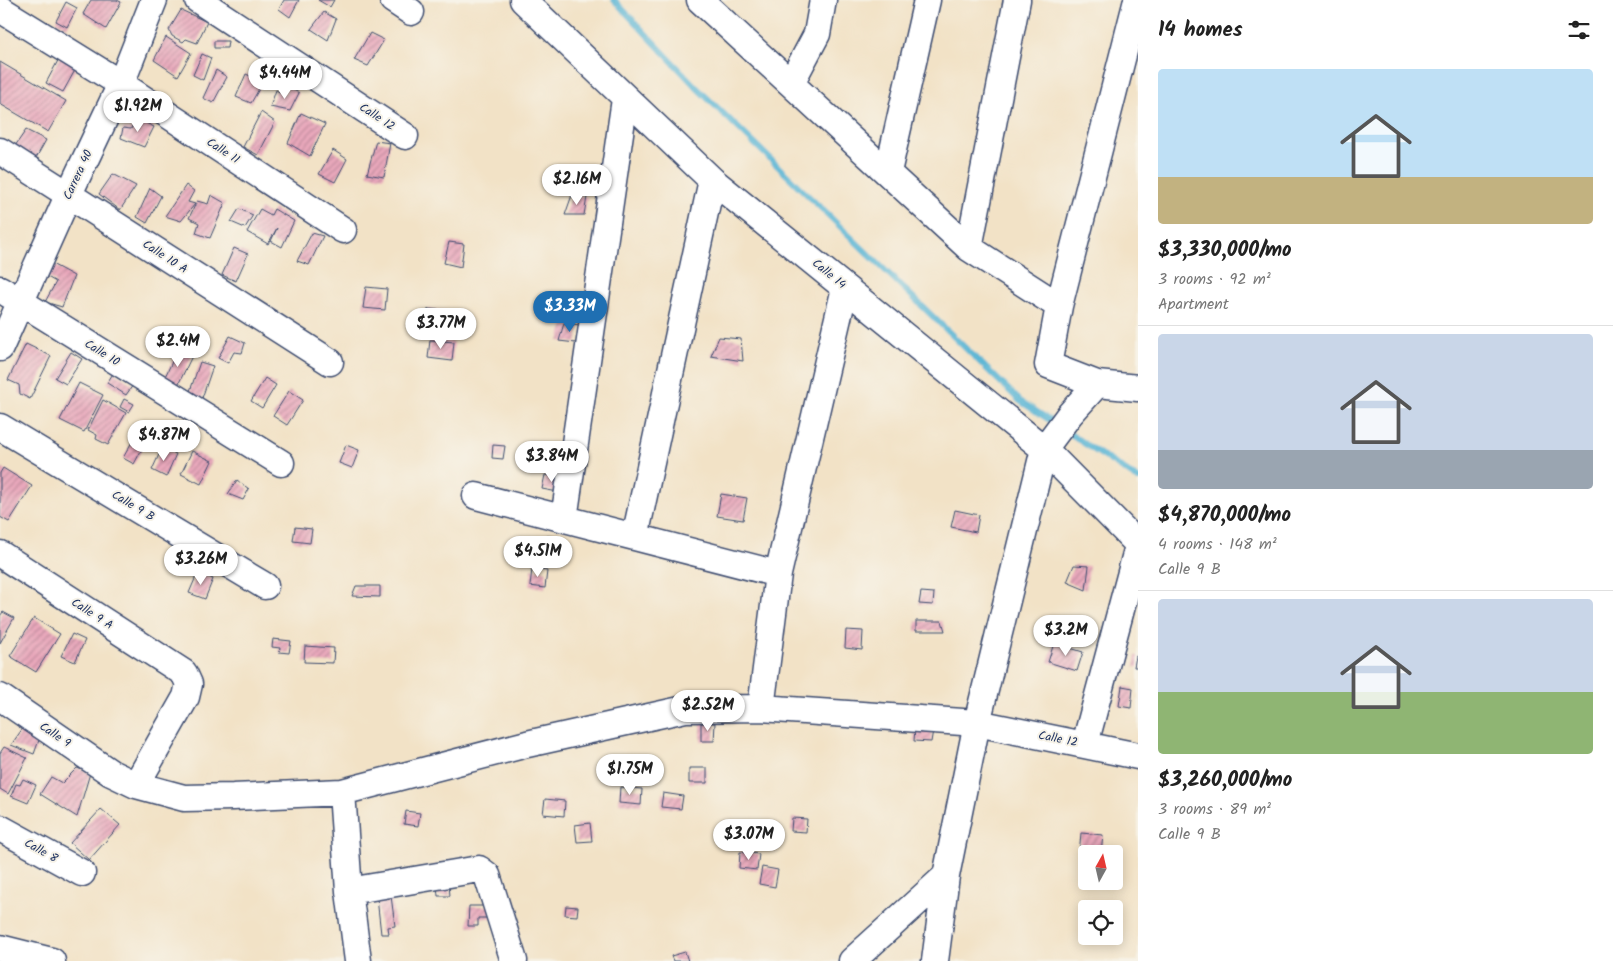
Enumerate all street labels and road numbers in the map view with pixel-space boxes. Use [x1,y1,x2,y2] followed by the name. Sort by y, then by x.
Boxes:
[355,98,399,136] street label: Calle 12
[203,133,244,169] street label: Calle 11
[58,147,98,203] street label: Carrera 40
[139,235,191,279] street label: Calle 10 A
[808,254,851,294] street label: Calle 14
[81,335,123,371] street label: Calle 10
[108,486,158,526] street label: Calle 9 B
[67,593,117,635] street label: Calle 9 A
[35,717,75,753] street label: Calle 9
[1037,726,1079,752] street label: Calle 12
[21,834,62,868] street label: Calle 8

